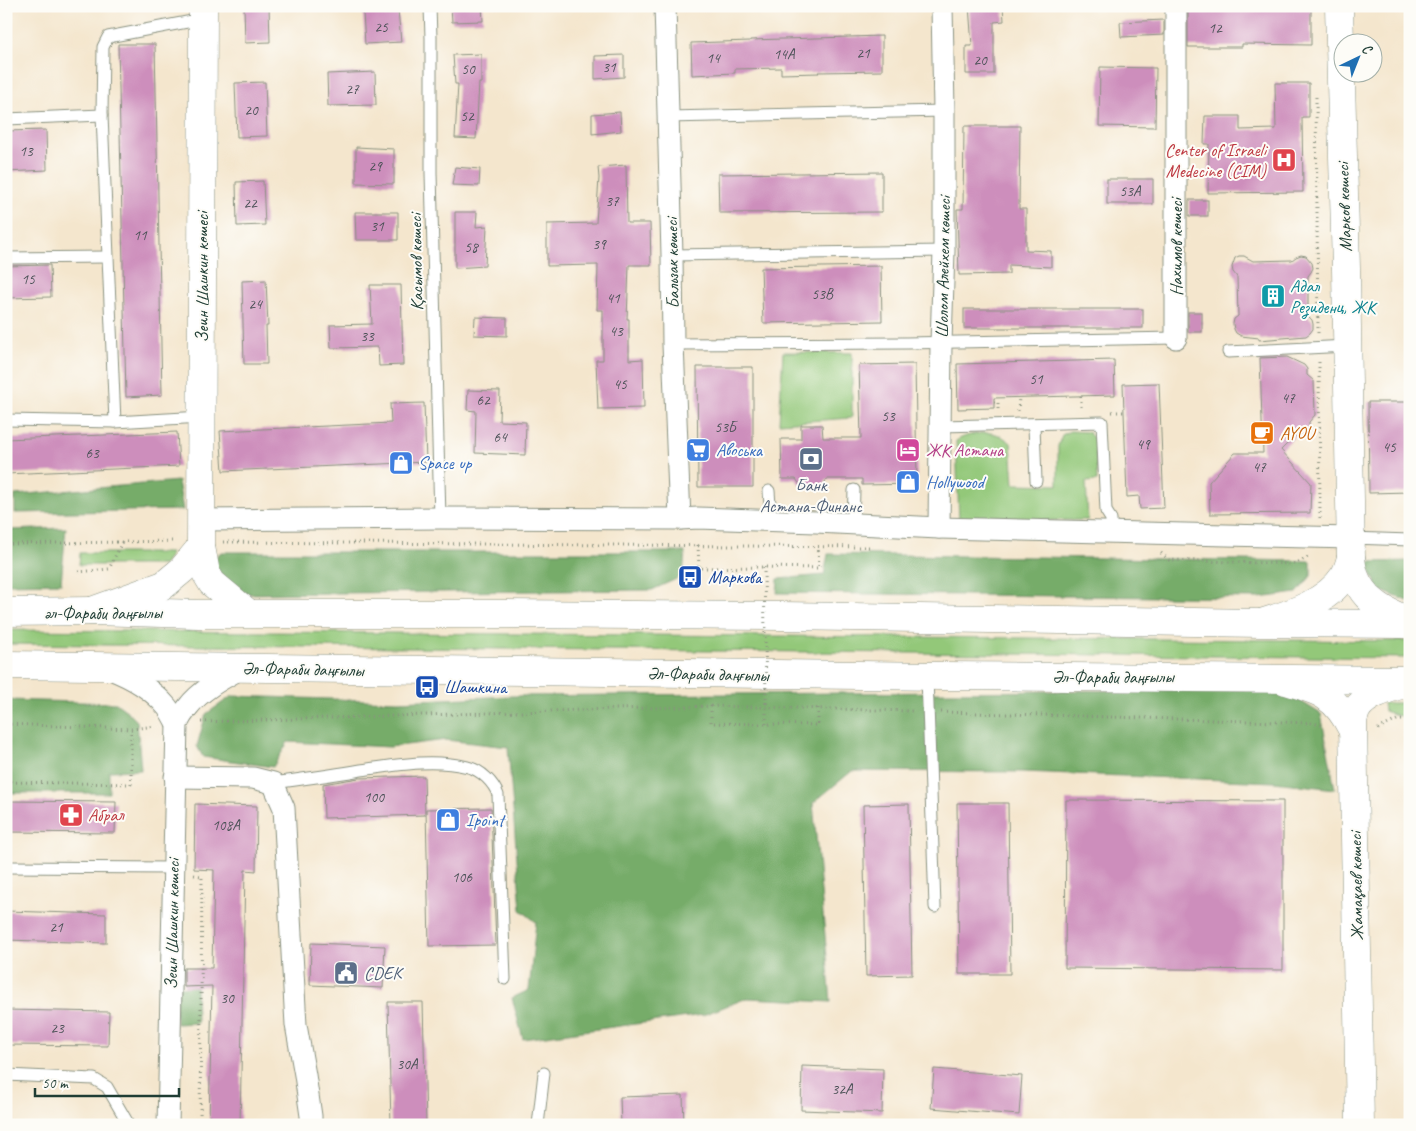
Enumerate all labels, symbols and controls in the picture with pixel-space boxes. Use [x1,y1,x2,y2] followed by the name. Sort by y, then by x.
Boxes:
[374,18,389,37] house number: 25
[1208,19,1223,38] house number: 12
[1334,32,1384,82] north arrow
[1358,40,1376,59] text: С
[856,44,871,63] house number: 21
[773,45,796,64] house number: 14А
[706,49,721,68] house number: 14
[973,51,988,70] house number: 20
[602,58,617,77] house number: 31
[461,60,476,79] house number: 50
[345,80,360,99] house number: 27
[244,101,259,120] house number: 20
[460,107,475,126] house number: 52
[1165,139,1269,182] place label: Center of Israeli Medecine (CIM)
[19,142,34,161] house number: 13
[1271,147,1297,173] hospital icon: Center of Israeli Medecine (CIM)
[368,157,383,176] house number: 29
[1331,159,1357,252] street label: Марков көшесі
[1119,182,1142,201] house number: 53А
[605,192,620,211] house number: 37
[931,193,955,338] street label: Шолом Алейхем көшесі
[243,194,258,213] house number: 22
[1165,195,1187,296] street label: Нахимов көшесі
[191,209,213,343] street label: Зеин Шашкин көшесі
[404,211,428,311] street label: Қасымов көшесі
[660,215,684,309] street label: Бальзак көшесі
[370,217,385,236] house number: 31
[133,226,148,245] house number: 11
[592,235,607,254] house number: 39
[464,238,479,257] house number: 58
[21,270,36,289] house number: 15
[1290,275,1378,319] place label: Адал Резиденц, ЖК
[1260,283,1286,309] building icon: Адал Резиденц, ЖК
[811,285,834,304] house number: 53В
[606,289,621,308] house number: 41
[248,295,263,314] house number: 24
[609,322,624,341] house number: 43
[360,327,375,346] house number: 33
[1029,370,1044,389] house number: 51
[613,375,628,394] house number: 45
[1281,389,1296,408] house number: 47
[476,391,491,410] house number: 62
[881,407,896,426] house number: 53
[714,418,738,437] house number: 53Б
[1249,420,1275,446] cafe icon: AYOU
[1280,422,1317,444] place label: AYOU
[493,428,508,447] house number: 64
[1136,435,1151,454] house number: 49
[685,437,711,463] supermarket icon: Авоська
[895,437,921,463] hotel icon: ЖК Астана
[1382,438,1397,457] house number: 45
[716,439,764,461] place label: Авоська
[926,439,1005,461] place label: ЖК Астана
[85,444,100,463] house number: 63
[798,446,824,472] bank icon: Банк Астана-Финанс
[388,450,414,476] shop icon: Space up
[418,452,473,474] place label: Space up
[1252,458,1267,477] house number: 47
[895,469,921,495] shop icon: Hollywood
[926,471,987,493] place label: Hollywood
[760,474,863,517] place label: Банк Астана-Финанс
[677,564,703,590] bus stop icon: Маркова
[708,566,763,588] place label: Маркова
[44,602,163,624] street label: әл-Фараби даңғылы
[242,657,365,681] street label: Әл-Фараби даңғылы
[647,662,770,686] street label: Әл-Фараби даңғылы
[1052,666,1175,688] street label: Әл-Фараби даңғылы
[414,674,440,700] bus stop icon: Шашкина
[444,676,508,698] place label: Шашкина
[364,788,385,807] house number: 100
[58,802,84,828] pharmacy icon: Абрал
[88,804,125,826] place label: Абрал
[435,807,461,833] shop icon: Ipoint
[466,809,507,831] place label: Ipoint
[212,816,241,835] house number: 108А
[1344,829,1368,941] street label: Жамақаев көшесі
[160,856,184,990] street label: Зеин Шашкин көшесі
[452,868,473,887] house number: 106
[49,918,64,937] house number: 21
[333,960,359,986] public building icon: CDEK
[364,962,404,984] place label: CDEK
[220,989,235,1008] house number: 30
[50,1019,65,1038] house number: 23
[396,1055,419,1074] house number: 30А
[35,1066,179,1098] scale bar
[42,1074,69,1093] text: 50 m
[831,1080,854,1099] house number: 32А

